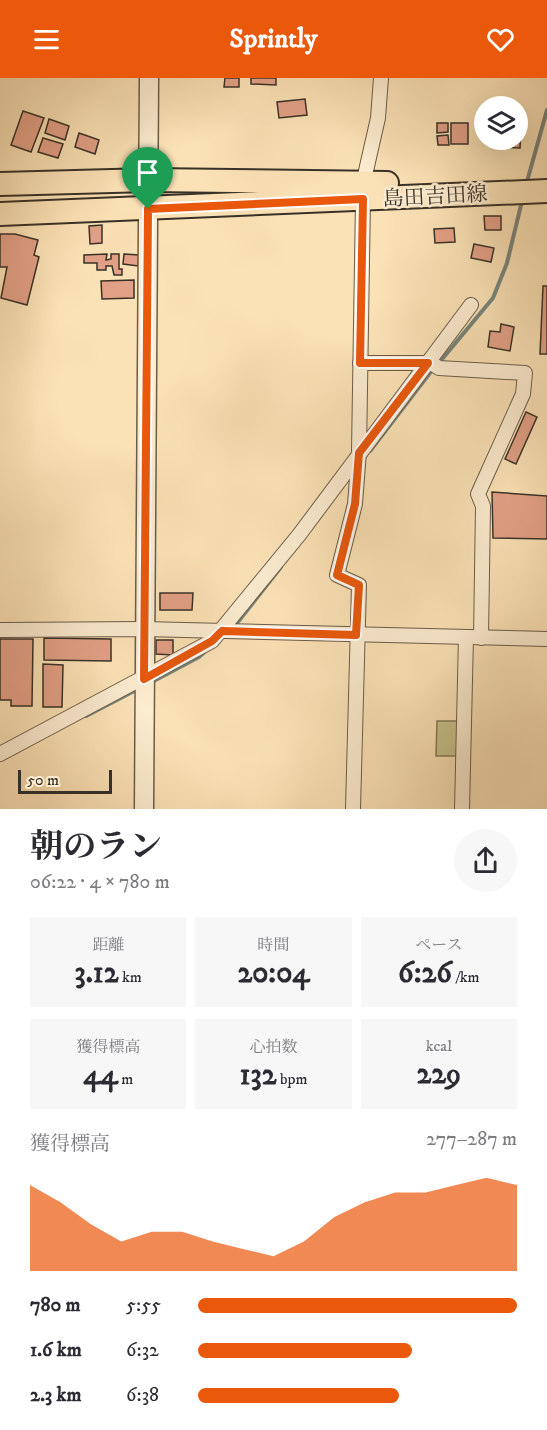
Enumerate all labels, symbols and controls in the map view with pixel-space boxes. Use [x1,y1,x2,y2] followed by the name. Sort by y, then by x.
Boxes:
[230,22,317,56] text: Sprintly
[30,23,63,56] icon: menu
[484,23,517,56] icon: heart
[474,96,528,150] map controls
[474,96,528,150] button: layers
[122,147,173,209] pin
[131,156,164,189] icon: arrive
[382,181,488,213] street label: 島田吉田線
[18,767,112,794] scale bar
[27,770,59,790] text: 50 m
[30,827,162,868] text: 朝のラン
[454,829,517,892] button: share
[30,870,170,895] text: 06:22 · 4 × 780 m
[92,935,124,955] text: 距離
[257,935,290,955] text: 時間
[415,935,462,955] text: ペース
[74,955,119,992] text: 3.12
[237,955,310,992] text: 20:04
[398,955,452,992] text: 6:26
[119,967,142,987] text: km
[452,967,480,987] text: /km
[426,1036,452,1056] text: kcal
[76,1037,140,1057] text: 獲得標高
[249,1037,298,1057] text: 心拍数
[417,1056,461,1093] text: 229
[83,1057,118,1094] text: 44
[240,1057,276,1094] text: 132
[118,1069,133,1089] text: m
[276,1069,307,1089] text: bpm
[426,1127,517,1152] text: 277–287 m
[30,1132,110,1157] text: 獲得標高
[30,1293,81,1318] text: 780 m
[126,1293,161,1318] text: 5:55
[30,1338,82,1363] text: 1.6 km
[126,1338,159,1363] text: 6:32
[30,1383,82,1408] text: 2.3 km
[126,1383,159,1408] text: 6:38

